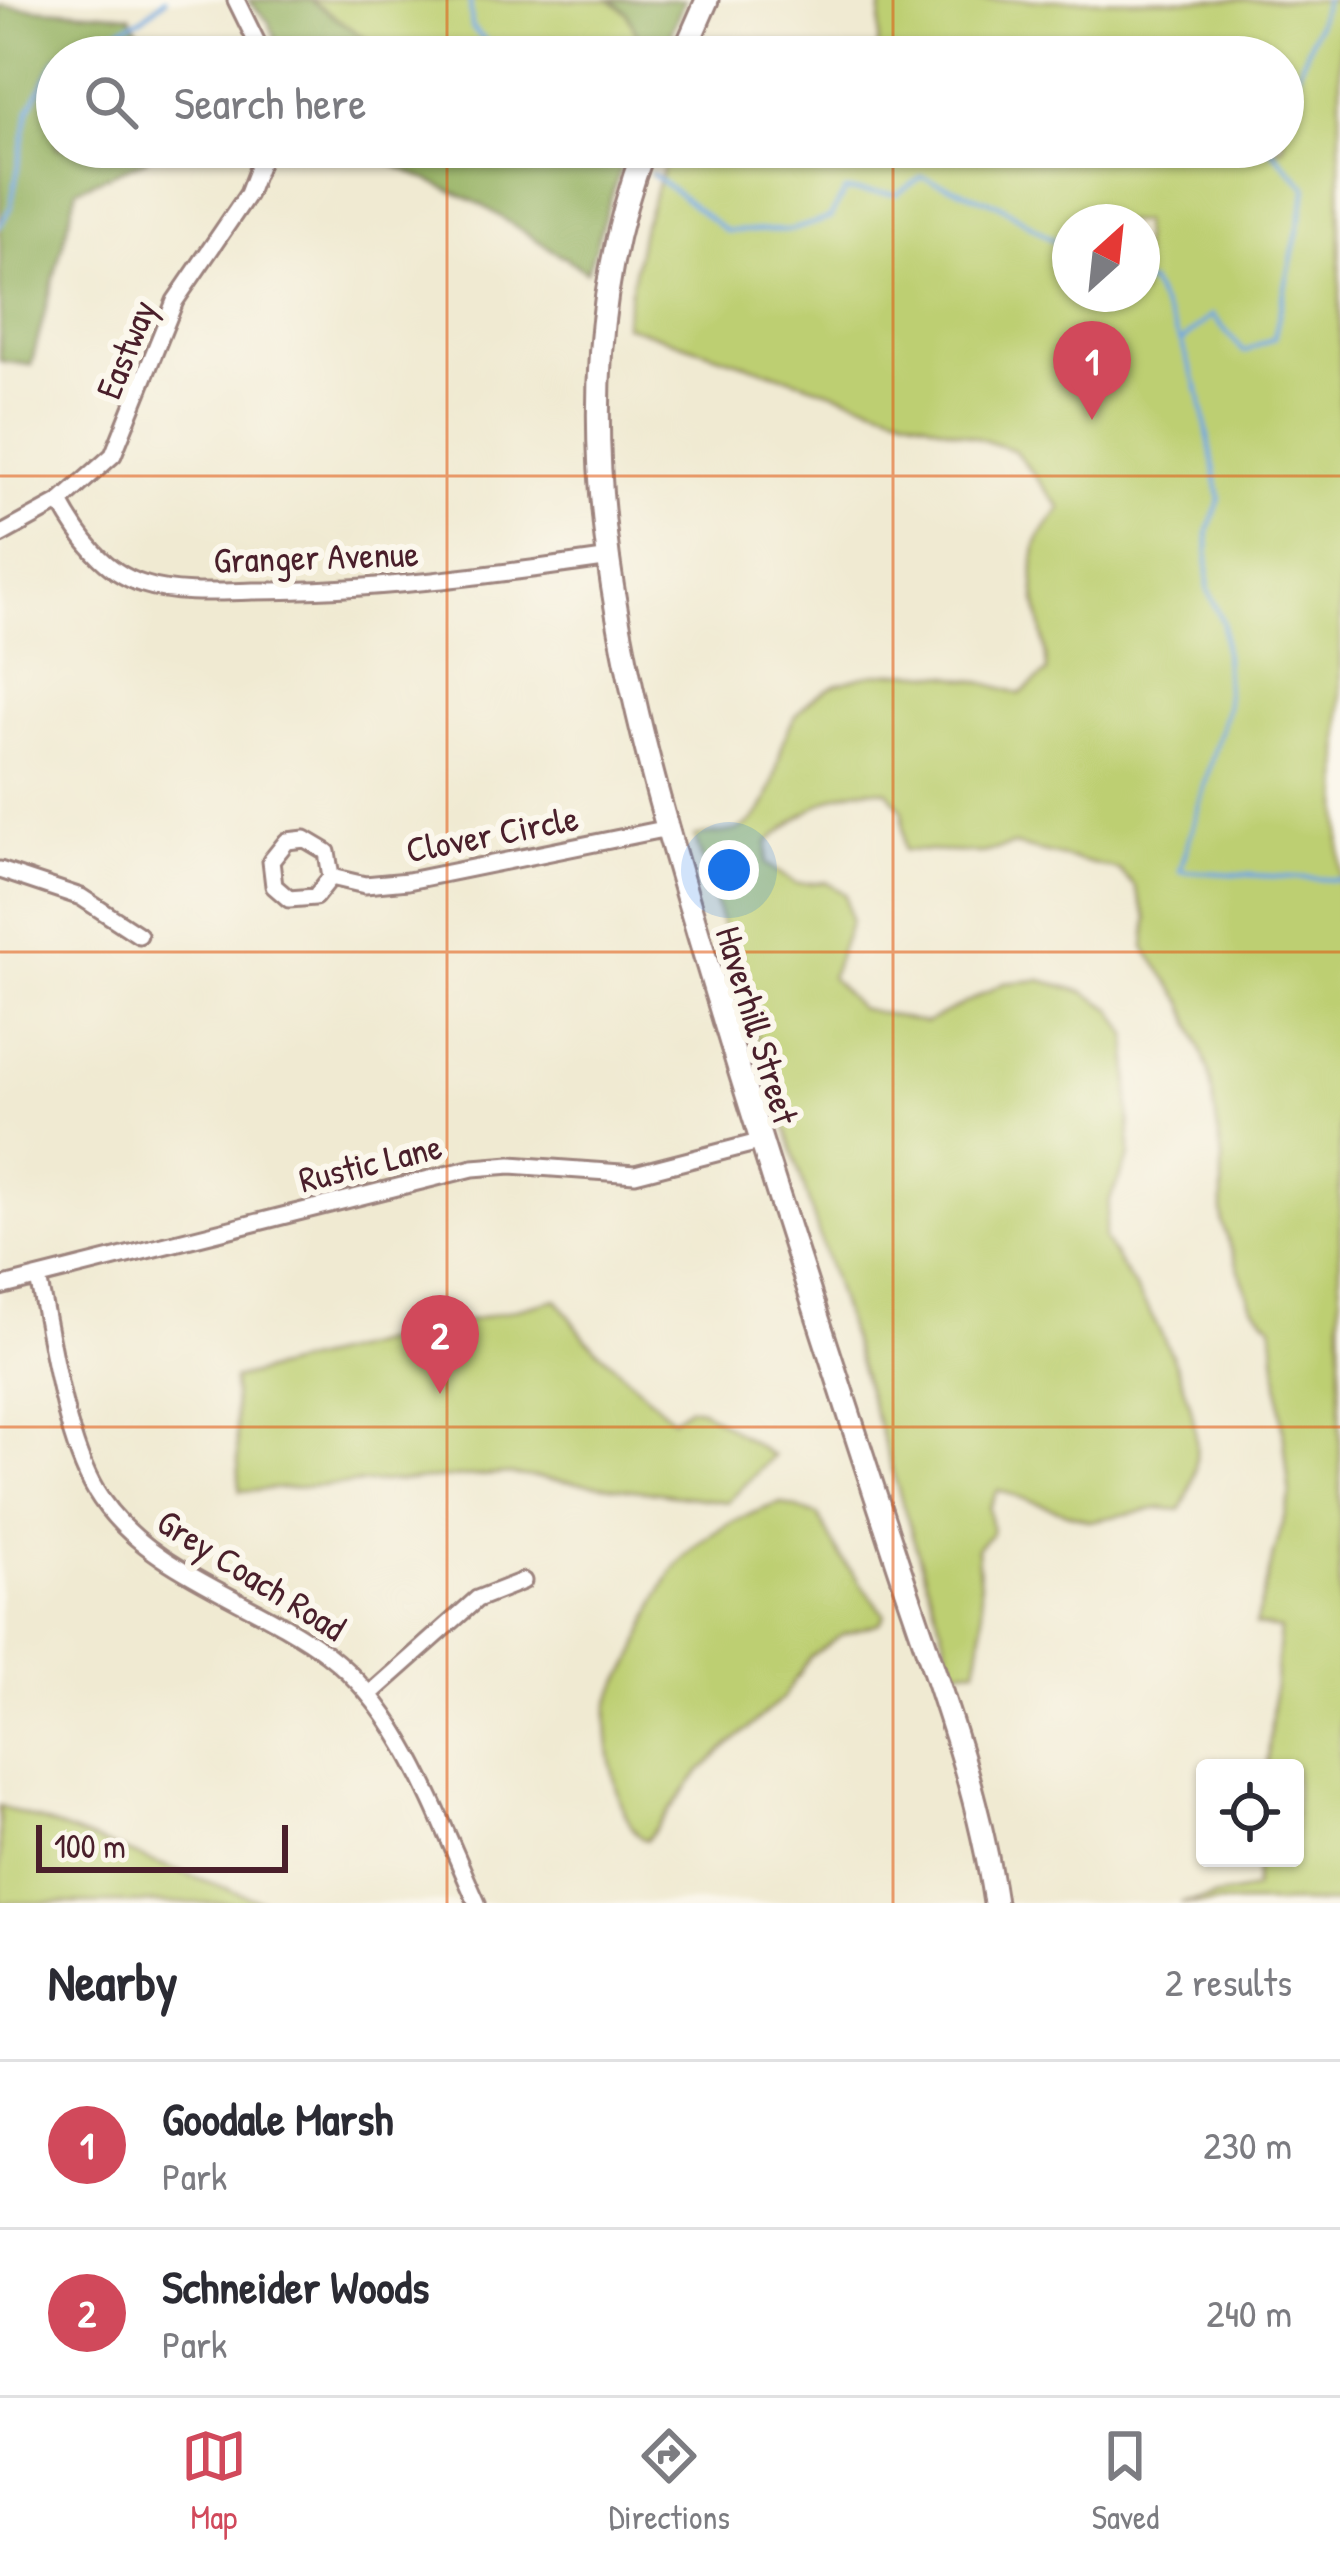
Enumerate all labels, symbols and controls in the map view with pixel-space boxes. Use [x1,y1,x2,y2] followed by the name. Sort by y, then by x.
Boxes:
[36,36,1304,168] search box
[78,69,144,135] icon: search
[174,72,366,133] text: Search here
[1052,204,1160,312] north arrow
[83,292,167,406] street label: Eastway
[1053,321,1131,420] pin: 1
[213,528,419,584] street label: Granger Avenue
[402,792,582,874] street label: Clover Circle
[699,840,759,900] your location
[705,920,811,1130] street label: Haverhill Street
[294,1121,446,1203] street label: Rustic Lane
[401,1295,479,1394] pin: 2
[148,1497,356,1651] street label: Grey Coach Road
[1196,1759,1304,1867] map controls
[1196,1759,1304,1867] button: locate
[36,1819,288,1872] scale bar
[54,1824,126,1868] text: 100 m
[48,1947,178,2016] text: Nearby
[1165,1955,1292,2008] text: 2 results
[162,2088,393,2149] text: Goodale Marsh
[80,2118,94,2171] text: 1
[1203,2118,1292,2171] text: 230 m
[162,2149,227,2202] text: Park
[162,2256,429,2317] text: Schneider Woods
[78,2286,96,2339] text: 2
[1206,2286,1292,2339] text: 240 m
[162,2317,227,2370] text: Park
[181,2423,247,2539] tab: Map
[609,2423,730,2539] tab: Directions
[1092,2423,1159,2539] tab: Saved

